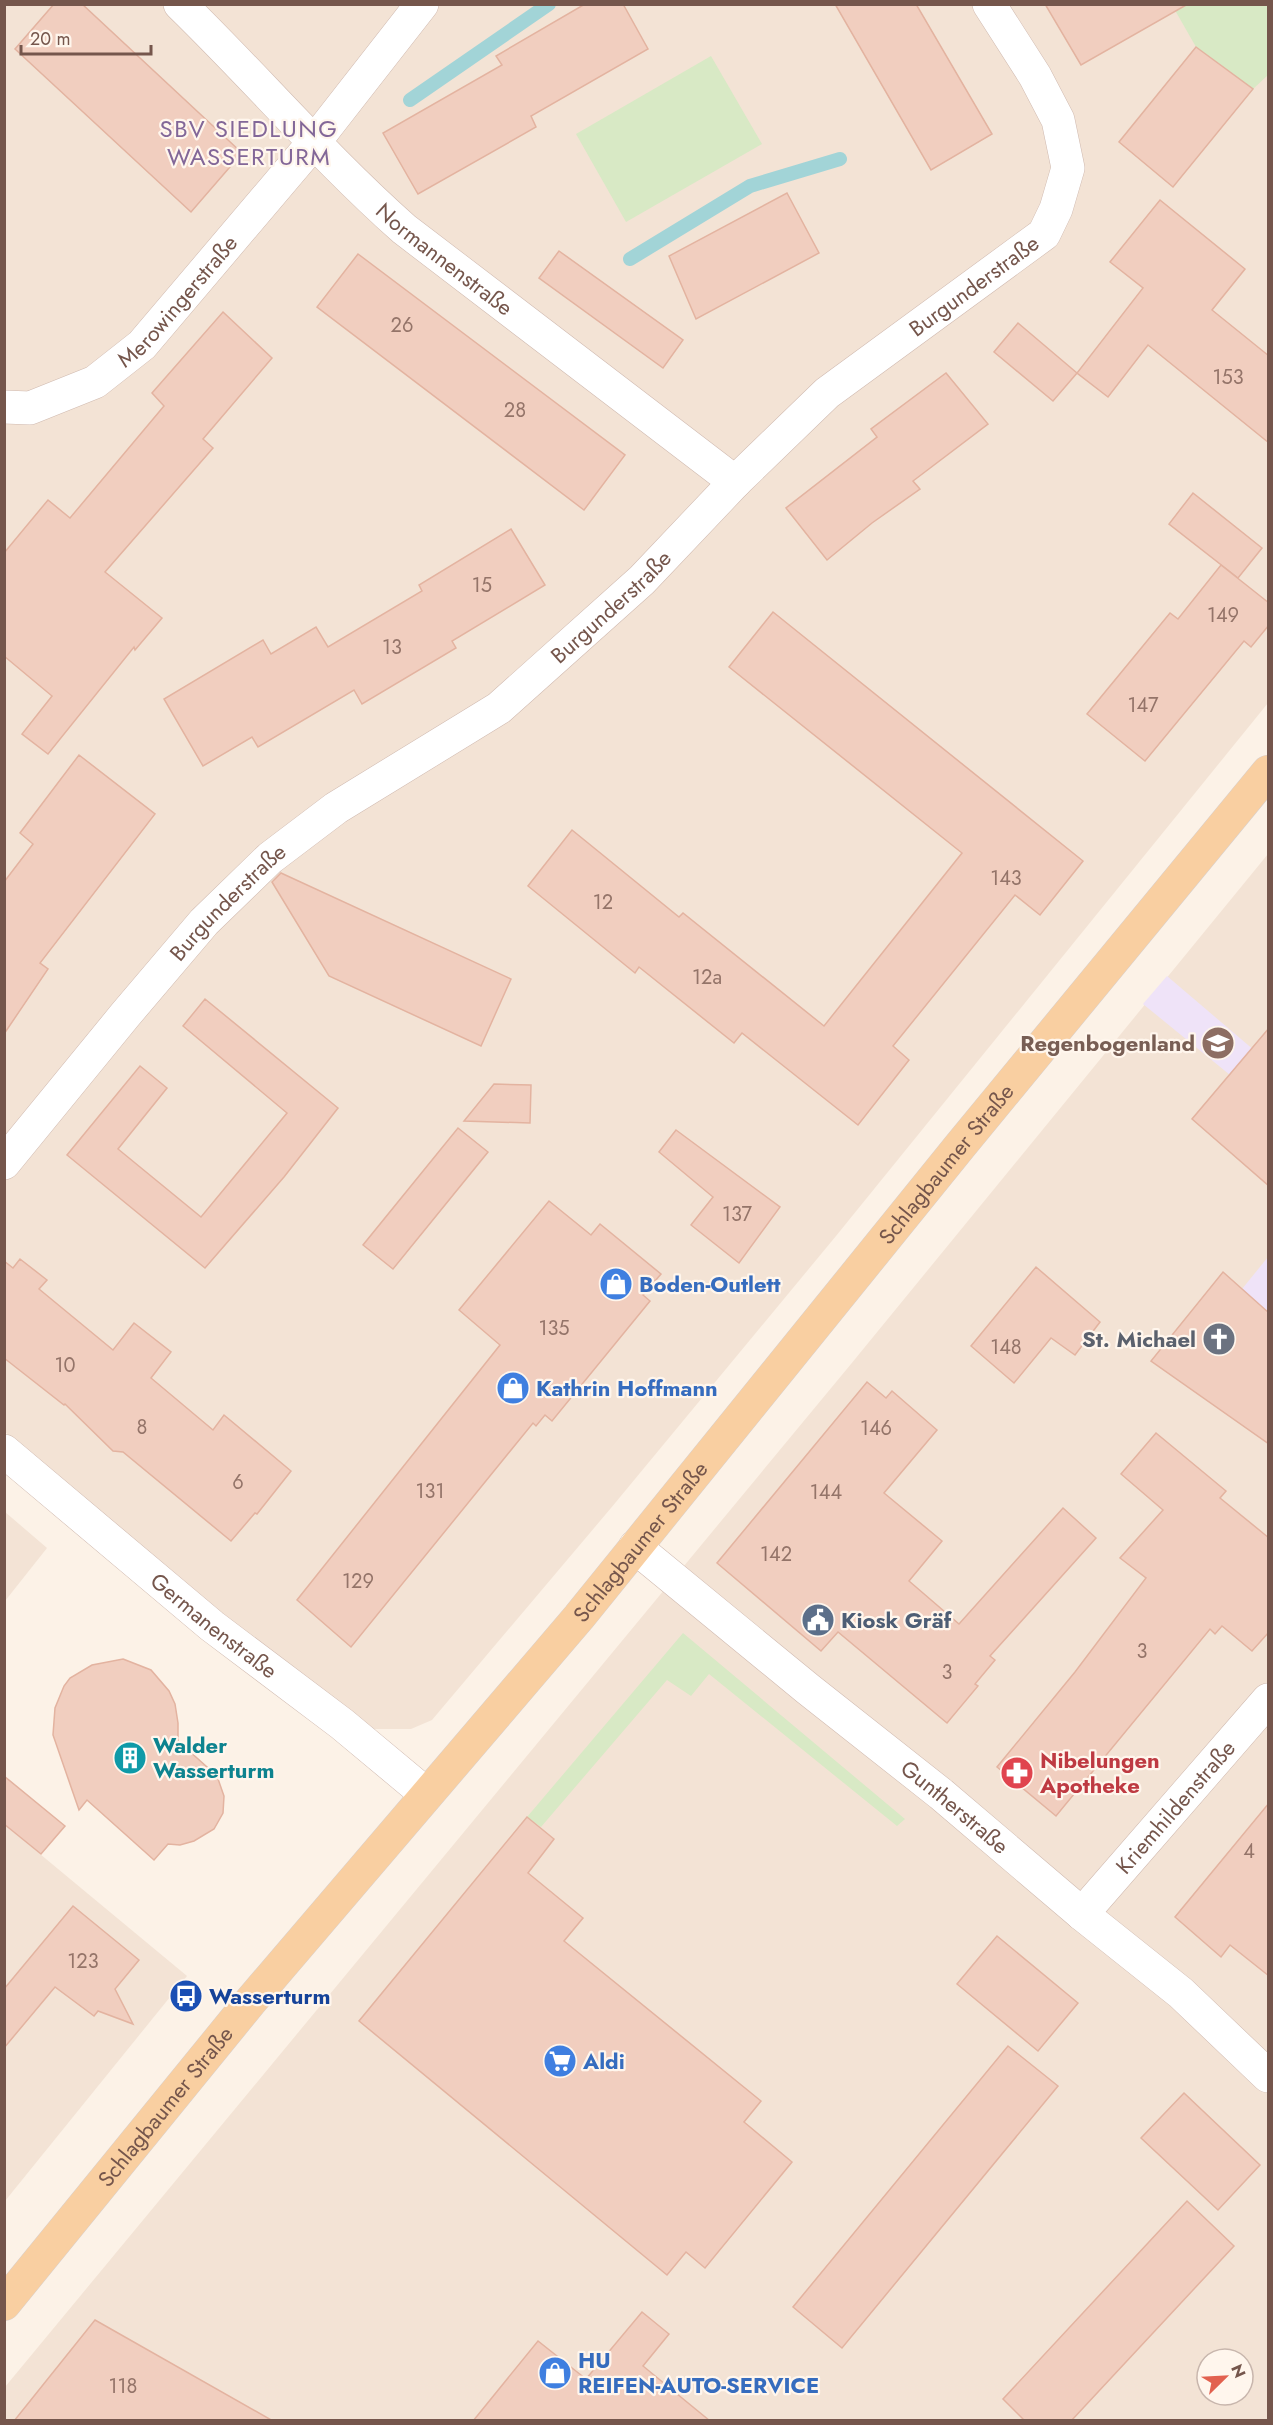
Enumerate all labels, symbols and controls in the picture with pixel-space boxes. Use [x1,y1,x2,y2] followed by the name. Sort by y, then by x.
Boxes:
[21,18,152,56] scale bar
[30,26,70,52] text: 20 m
[160,111,338,174] district label: SBV SIEDLUNG WASSERTURM
[369,195,520,323] street label: Normannenstraße
[902,227,1045,344] street label: Burgunderstraße
[110,228,245,375] street label: Merowingerstraße
[391,311,413,340] house number: 26
[1212,363,1244,392] house number: 153
[504,396,526,425] house number: 28
[543,543,678,671] street label: Burgunderstraße
[472,571,492,600] house number: 15
[1207,601,1239,630] house number: 149
[382,633,402,662] house number: 13
[1127,691,1159,720] house number: 147
[162,836,292,968] street label: Burgunderstraße
[990,864,1022,893] house number: 143
[593,888,613,917] house number: 12
[692,963,722,992] house number: 12a
[1200,1025,1236,1061] school or university icon: Regenbogenland
[1020,1027,1195,1059] place label: Regenbogenland
[871,1077,1021,1251] street label: Schlagbaumer Straße
[722,1200,753,1229] house number: 137
[598,1266,634,1302] shop icon: Boden-Outlett
[639,1268,781,1300] place label: Boden-Outlett
[538,1314,570,1343] house number: 135
[1201,1321,1237,1357] church icon: St. Michael
[1082,1323,1196,1355] place label: St. Michael
[990,1333,1022,1362] house number: 148
[55,1351,76,1380] house number: 10
[495,1370,531,1406] shop icon: Kathrin Hoffmann
[536,1372,718,1404] place label: Kathrin Hoffmann
[137,1413,147,1442] house number: 8
[860,1414,892,1443] house number: 146
[565,1454,715,1629] street label: Schlagbaumer Straße
[232,1468,244,1497] house number: 6
[416,1477,444,1506] house number: 131
[810,1478,842,1507] house number: 144
[760,1540,792,1569] house number: 142
[144,1565,284,1686] street label: Germanenstraße
[342,1567,374,1596] house number: 129
[800,1602,836,1638] public building icon: Kiosk Gräf
[841,1604,953,1636] place label: Kiosk Gräf
[1137,1637,1148,1666] house number: 3
[942,1658,953,1687] house number: 3
[153,1729,275,1786] place label: Walder Wasserturm
[1108,1733,1242,1881] street label: Kriemhildenstraße
[112,1740,148,1776] building icon: Walder Wasserturm
[1039,1744,1160,1801] place label: Nibelungen Apotheke
[894,1752,1016,1861] street label: Guntherstraße
[999,1755,1035,1791] pharmacy icon: Nibelungen Apotheke
[1243,1837,1255,1866] house number: 4
[67,1947,99,1976] house number: 123
[168,1978,204,2014] bus stop icon: Wasserturm
[209,1980,331,2012] place label: Wasserturm
[90,2019,240,2194] street label: Schlagbaumer Straße
[542,2043,578,2079] supermarket icon: Aldi
[582,2045,625,2077] place label: Aldi
[578,2344,819,2401] place label: HU REIFEN-AUTO-SERVICE
[1195,2347,1255,2407] north arrow
[537,2355,573,2391] shop icon: HU REIFEN-AUTO-SERVICE
[1225,2361,1251,2382] text: N
[109,2372,137,2401] house number: 118

